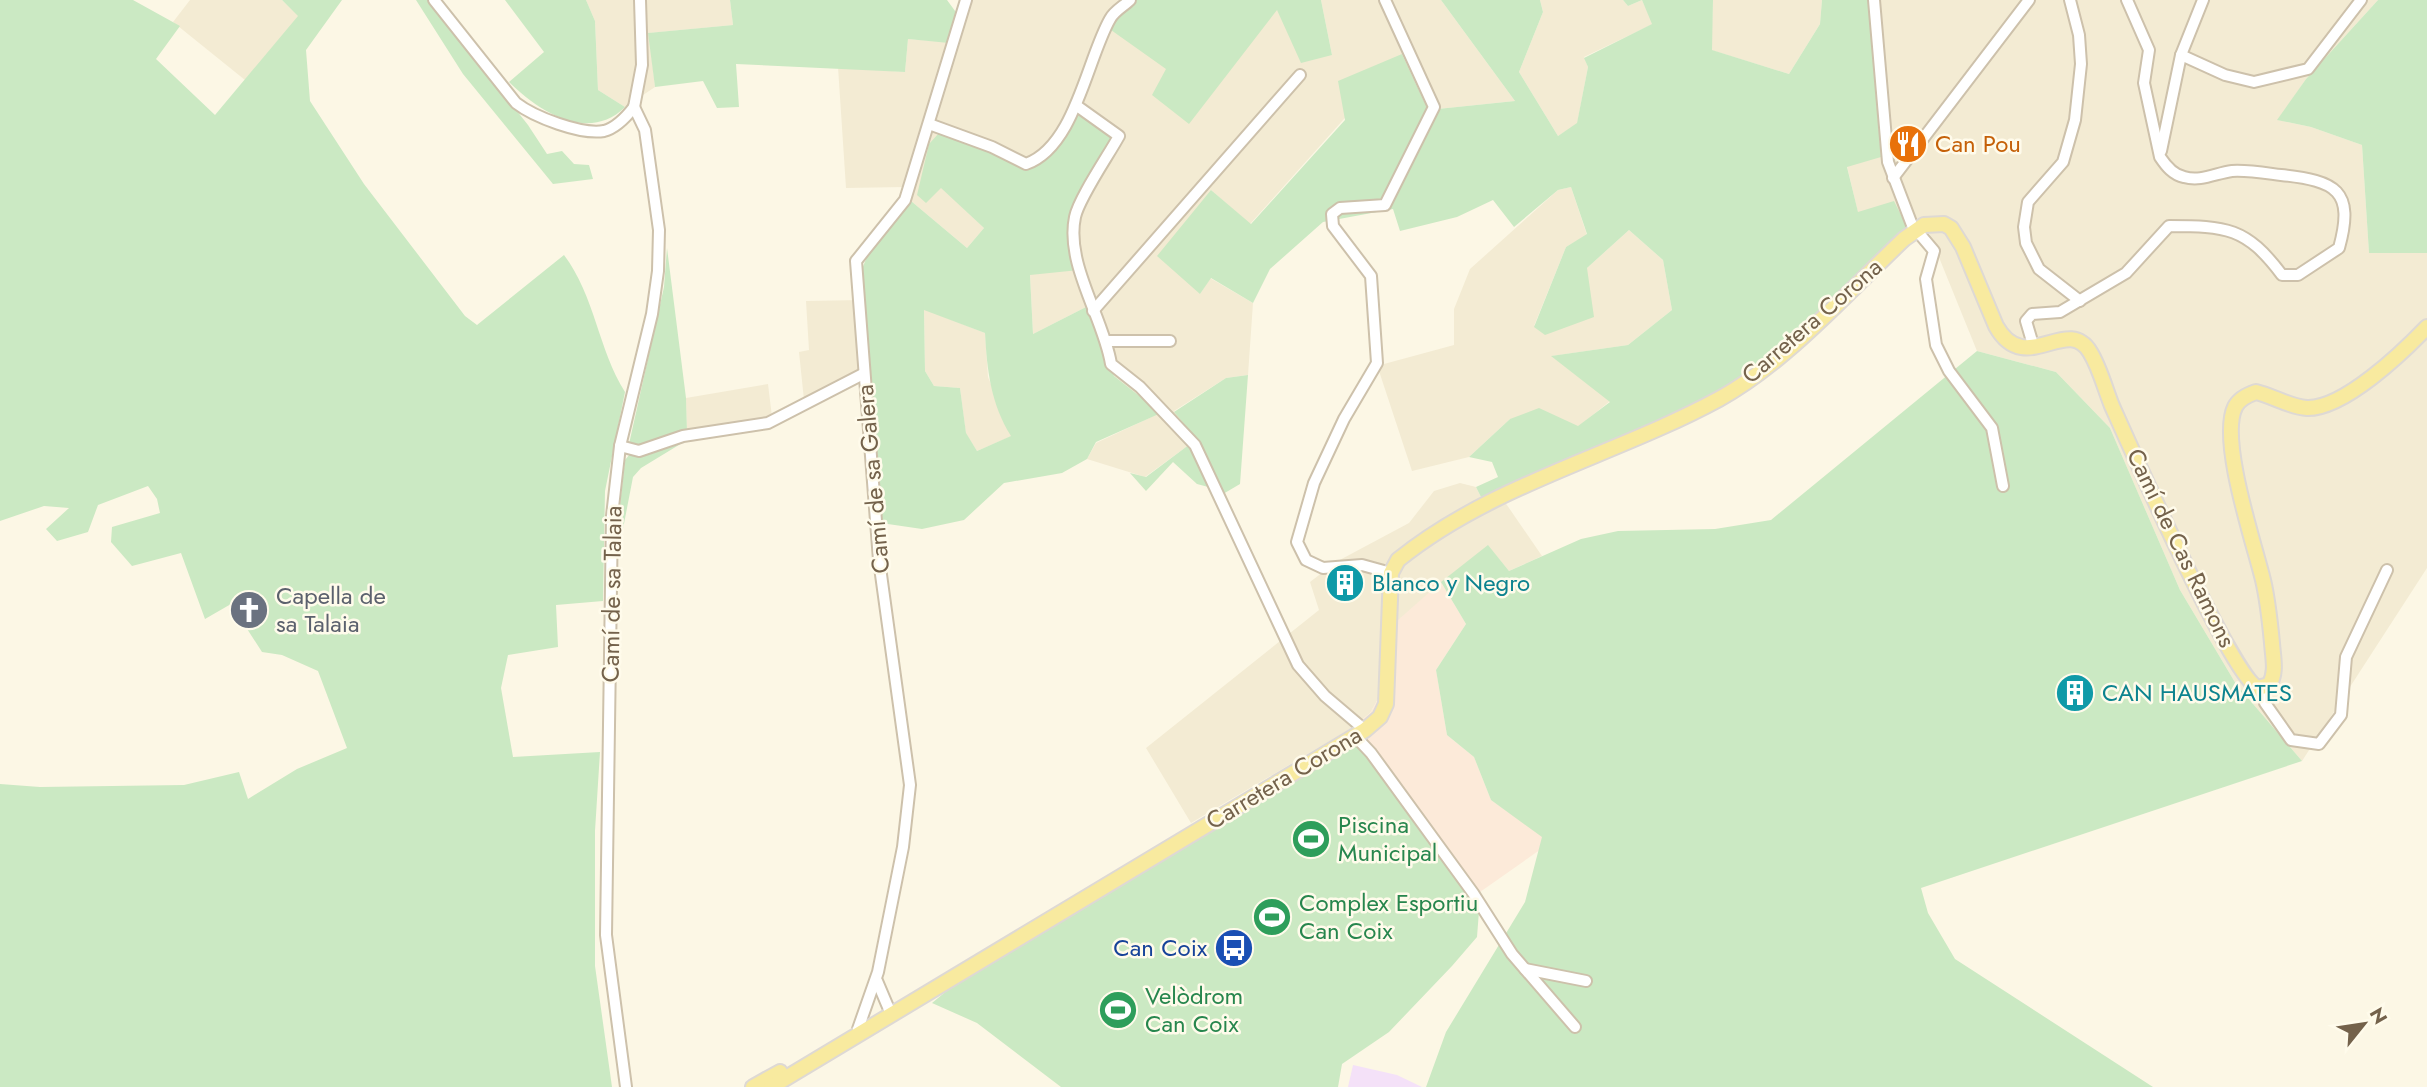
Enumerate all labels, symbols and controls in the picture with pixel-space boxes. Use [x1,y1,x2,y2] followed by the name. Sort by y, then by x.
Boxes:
[1887,123,1929,165] restaurant icon: Can Pou
[1935,126,2021,161] place label: Can Pou
[1734,250,1890,392] street label: Carretera Corona
[847,383,898,575] street label: Camí de sa Galera
[2118,442,2245,653] street label: Camí de Cas Ramons
[592,505,631,683] street label: Camí de sa Talaia
[1324,562,1366,604] building icon: Blanco y Negro
[1372,565,1530,600] place label: Blanco y Negro
[276,578,386,641] place label: Capella de sa Talaia
[228,589,270,631] church icon: Capella de sa Talaia
[2054,672,2096,714] building icon: CAN HAUSMATES
[2102,675,2292,710] place label: CAN HAUSMATES
[1199,717,1368,838] street label: Carretera Corona
[1338,807,1437,870] place label: Piscina Municipal
[1290,818,1332,860] sports icon: Piscina Municipal
[1299,885,1478,948] place label: Complex Esportiu Can Coix
[1251,896,1293,938] sports icon: Complex Esportiu Can Coix
[1213,927,1255,969] bus stop icon: Can Coix
[1113,930,1208,965] place label: Can Coix
[1145,978,1243,1041] place label: Velòdrom Can Coix
[1097,989,1139,1031] sports icon: Velòdrom Can Coix
[2329,989,2399,1059] north arrow
[2363,1002,2394,1029] text: N

